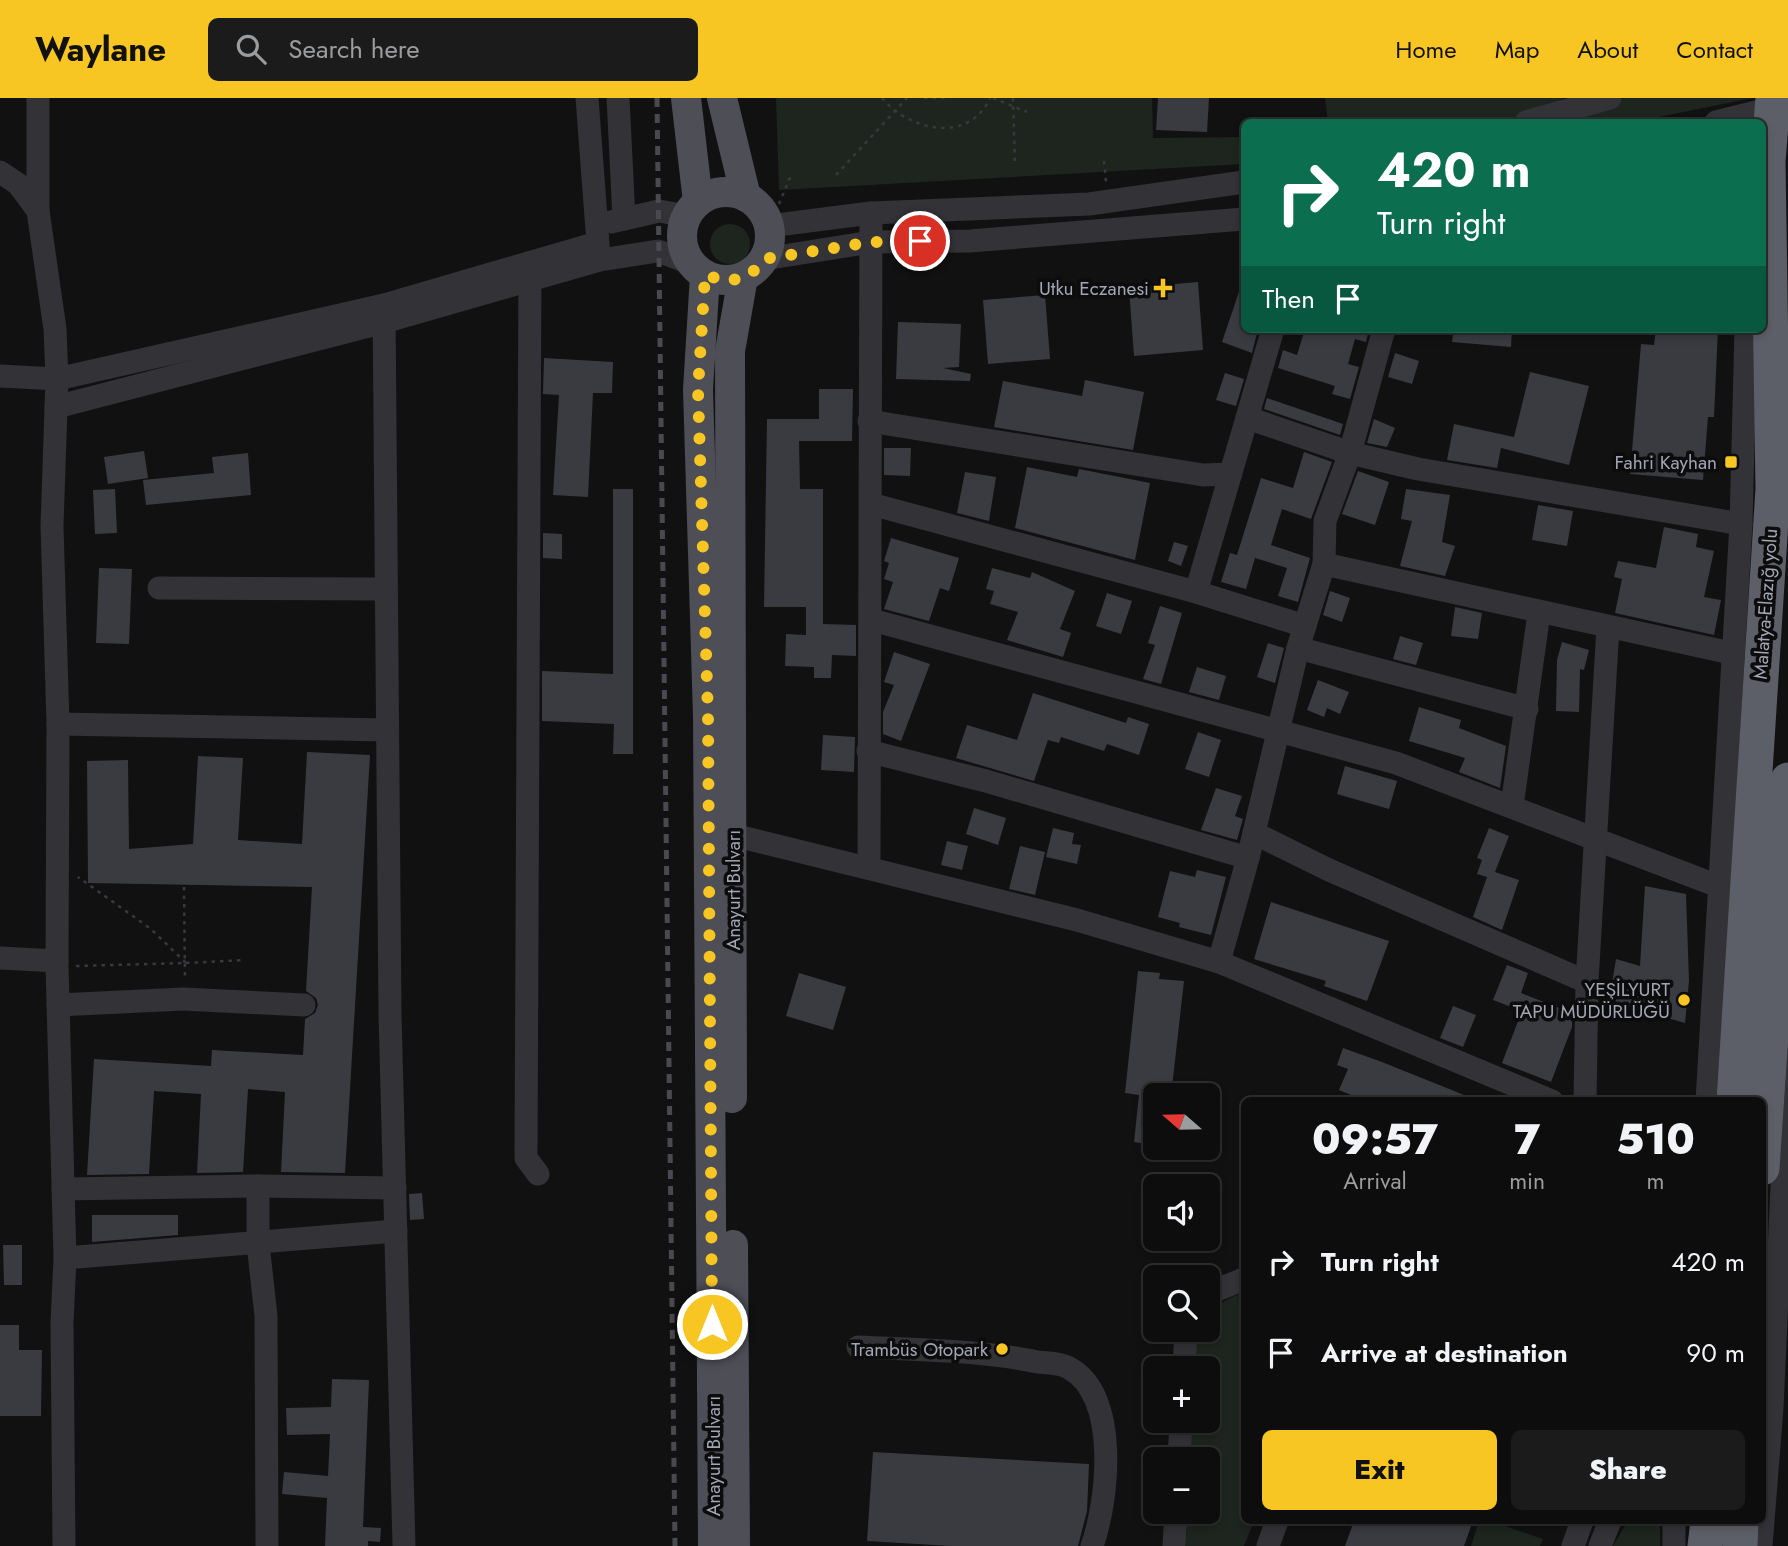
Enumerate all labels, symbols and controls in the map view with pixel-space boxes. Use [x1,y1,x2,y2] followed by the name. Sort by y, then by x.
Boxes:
[208,18,698,81] search box
[35,26,166,73] text: Waylane
[232,30,270,68] icon: search
[288,30,420,68] text: Search here
[1395,32,1457,67] text: Home
[1495,32,1539,67] text: Map
[1577,32,1638,67] text: About
[1676,32,1753,67] text: Contact
[1377,135,1531,205] text: 420 m
[1262,147,1353,238] icon: right
[1377,200,1506,246] text: Turn right
[890,211,950,271] pin
[901,222,939,260] icon: arrive
[1039,275,1149,302] place label: Utku Eczanesi
[1155,280,1171,296] marker: Utku Eczanesi
[1262,280,1315,318] text: Then
[1329,280,1367,318] icon: arrive
[1615,449,1717,476] place label: Fahri Kayhan
[1723,454,1739,470] marker: Fahri Kayhan
[1747,528,1784,680] street label: Malatya-Elazığ yolu
[720,830,747,950] street label: Anayurt Bulvarı
[1513,976,1670,1025] place label: YEŞİLYURT TAPU MÜDÜRLÜĞÜ
[1676,992,1692,1008] marker: YEŞİLYURT TAPU MÜDÜRLÜĞÜ
[1143,1083,1220,1160] north arrow
[1143,1083,1220,1524] map controls
[1312,1109,1438,1170] text: 09:57
[1514,1109,1540,1170] text: 7
[1616,1109,1695,1170] text: 510
[1343,1164,1407,1198] text: Arrival
[1509,1164,1545,1198] text: min
[1647,1164,1665,1198] text: m
[1143,1174,1220,1251] button: sound
[1262,1243,1300,1281] icon: right
[1321,1243,1439,1281] text: Turn right
[1671,1243,1745,1281] text: 420 m
[1143,1265,1220,1342] button: search
[675,1287,749,1361] position arrow
[1262,1334,1300,1372] icon: arrive
[1321,1334,1568,1372] text: Arrive at destination
[1686,1334,1745,1372] text: 90 m
[851,1336,989,1363] place label: Trambüs Otopark
[994,1341,1010,1357] marker: Trambüs Otopark
[1143,1356,1220,1433] button: +
[700,1396,727,1516] street label: Anayurt Bulvarı
[1262,1430,1497,1510] button: Exit
[1511,1430,1745,1510] button: Share
[1143,1447,1220,1524] button: −

